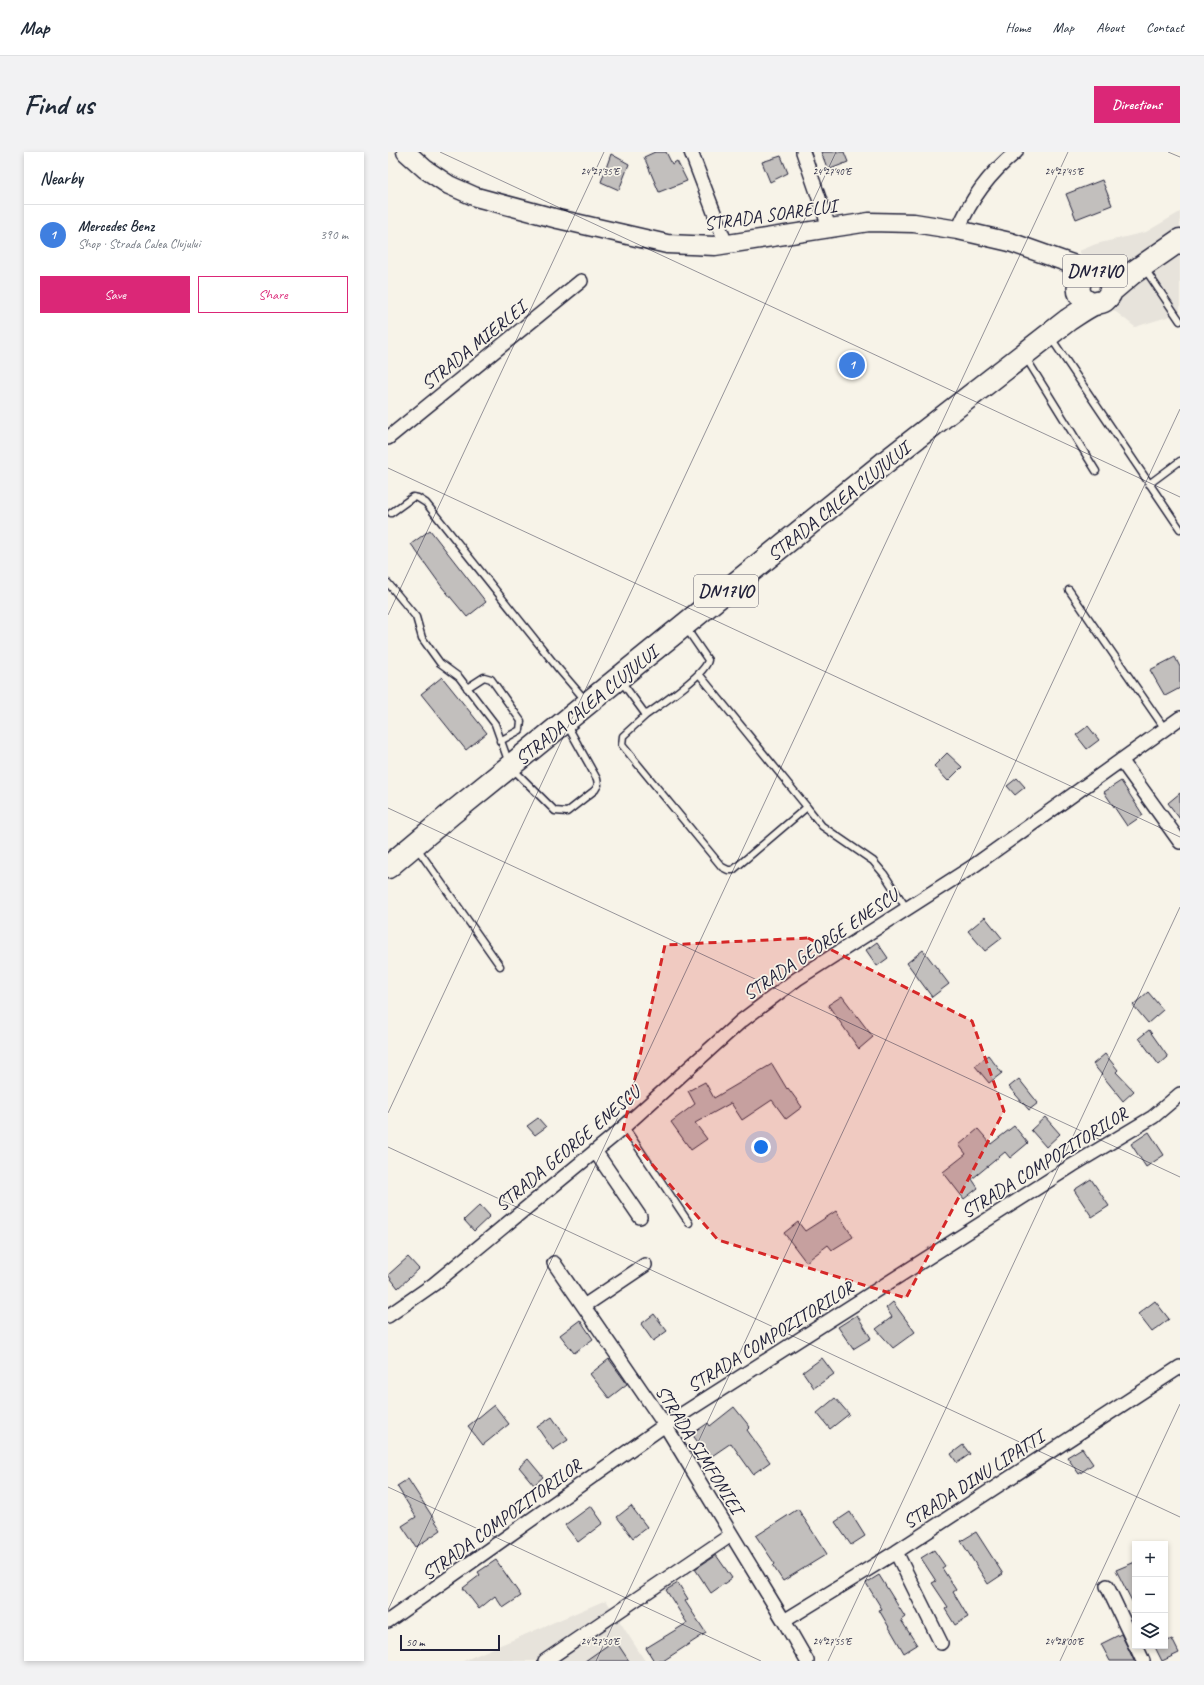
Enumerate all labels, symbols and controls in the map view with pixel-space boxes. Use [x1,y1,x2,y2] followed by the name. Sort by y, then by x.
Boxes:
[20,16,50,40] text: Map
[1005,19,1031,36] text: Home
[1053,19,1074,36] text: Map
[1096,19,1124,36] text: About
[1146,19,1184,36] text: Contact
[1094,86,1180,123] button: Directions
[24,87,94,122] text: Find us
[581,165,621,178] text: 24°27'35"E
[813,165,853,178] text: 24°27'40"E
[1045,165,1085,178] text: 24°27'45"E
[40,168,83,189] text: Nearby
[702,193,842,236] street label: STRADA SOARELUI
[78,217,154,236] text: Mercedes Benz
[50,227,56,243] text: 1
[320,227,348,243] text: 390 m
[78,236,200,252] text: Shop · Strada Calea Clujului
[1063,255,1127,287] road number: DN17VO
[40,276,190,313] button: Save
[198,276,348,313] button: Share
[416,293,534,396] street label: STRADA MIERLEI
[839,350,865,380] pin: 1
[762,434,918,567] street label: STRADA CALEA CLUJULUI
[694,575,758,607] road number: DN17VO
[510,638,666,771] street label: STRADA CALEA CLUJULUI
[738,882,905,1006] street label: STRADA GEORGE ENESCU
[490,1079,647,1216] street label: STRADA GEORGE ENESCU
[957,1101,1134,1224] street label: STRADA COMPOZITORILOR
[751,1137,771,1157] your location
[683,1275,860,1398] street label: STRADA COMPOZITORILOR
[650,1381,751,1522] street label: STRADA SIMFONIEI
[899,1423,1052,1534] street label: STRADA DINU LIPATTI
[417,1453,587,1586] street label: STRADA COMPOZITORILOR
[1132,1541,1168,1649] map controls
[1132,1541,1168,1577] button: +
[1132,1577,1168,1613] button: −
[1132,1613,1168,1649] button: layers
[400,1633,500,1652] scale bar
[406,1635,425,1649] text: 50 m
[581,1635,621,1648] text: 24°27'50"E
[813,1635,853,1648] text: 24°27'55"E
[1045,1635,1085,1648] text: 24°28'00"E

